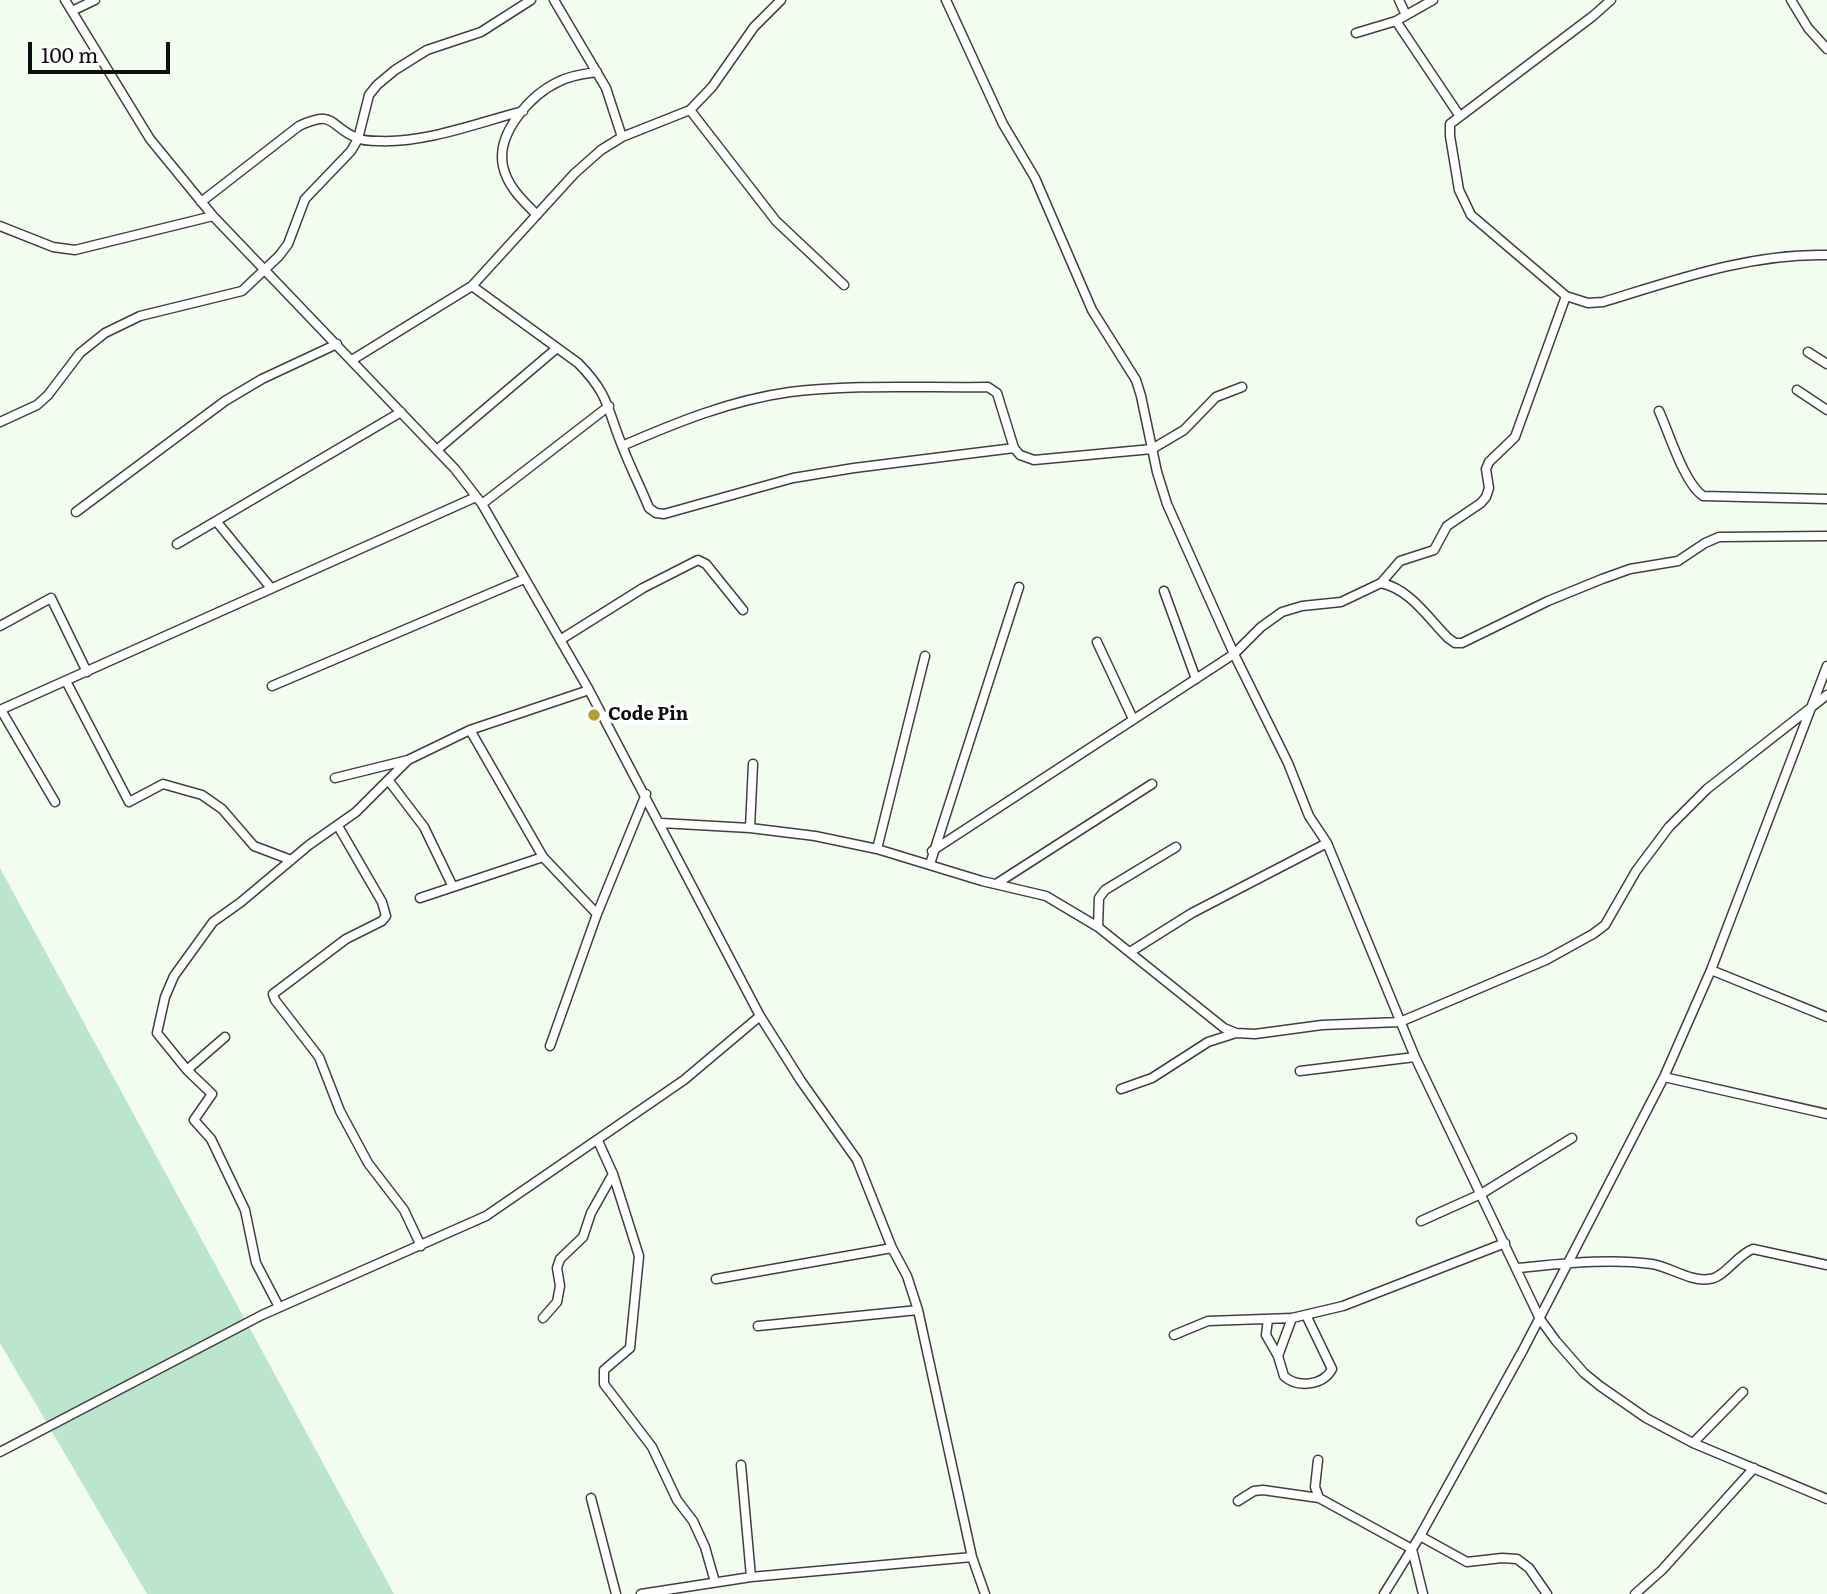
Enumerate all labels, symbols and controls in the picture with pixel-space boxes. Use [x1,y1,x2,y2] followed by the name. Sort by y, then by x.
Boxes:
[32,28,173,72] scale bar
[41,38,98,69] text: 100 m
[608,704,688,726] place label: Code Pin
[586,707,602,723] marker: Code Pin

